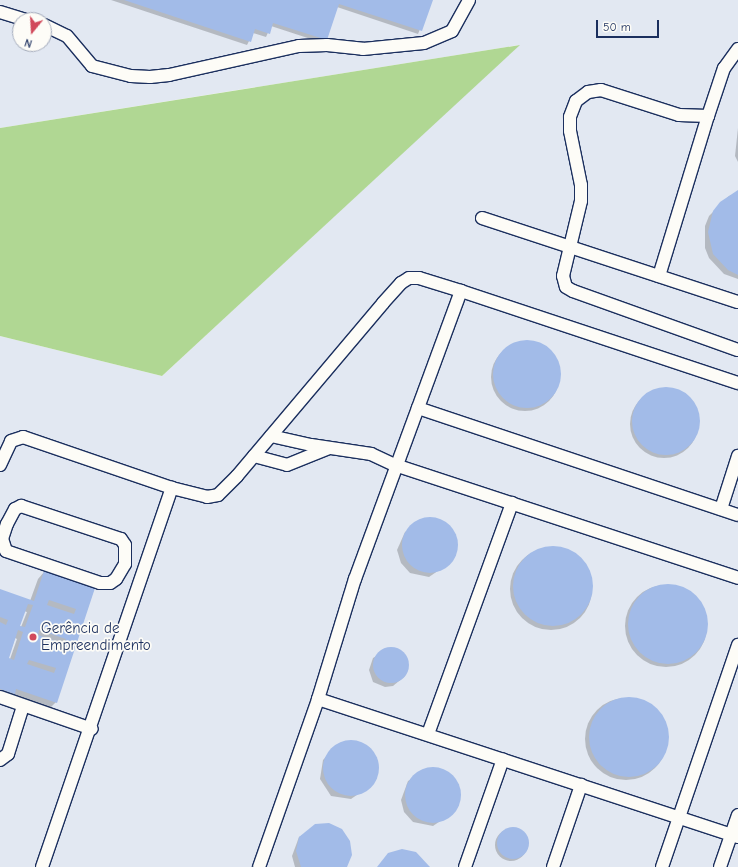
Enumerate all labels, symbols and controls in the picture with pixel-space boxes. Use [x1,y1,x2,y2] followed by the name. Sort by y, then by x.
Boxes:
[12,12,52,52] north arrow
[598,12,661,38] scale bar
[603,20,631,34] text: 50 m
[23,36,34,50] text: N
[41,619,151,654] place label: Gerência de Empreendimento
[28,632,38,642] marker: Gerência de Empreendimento

